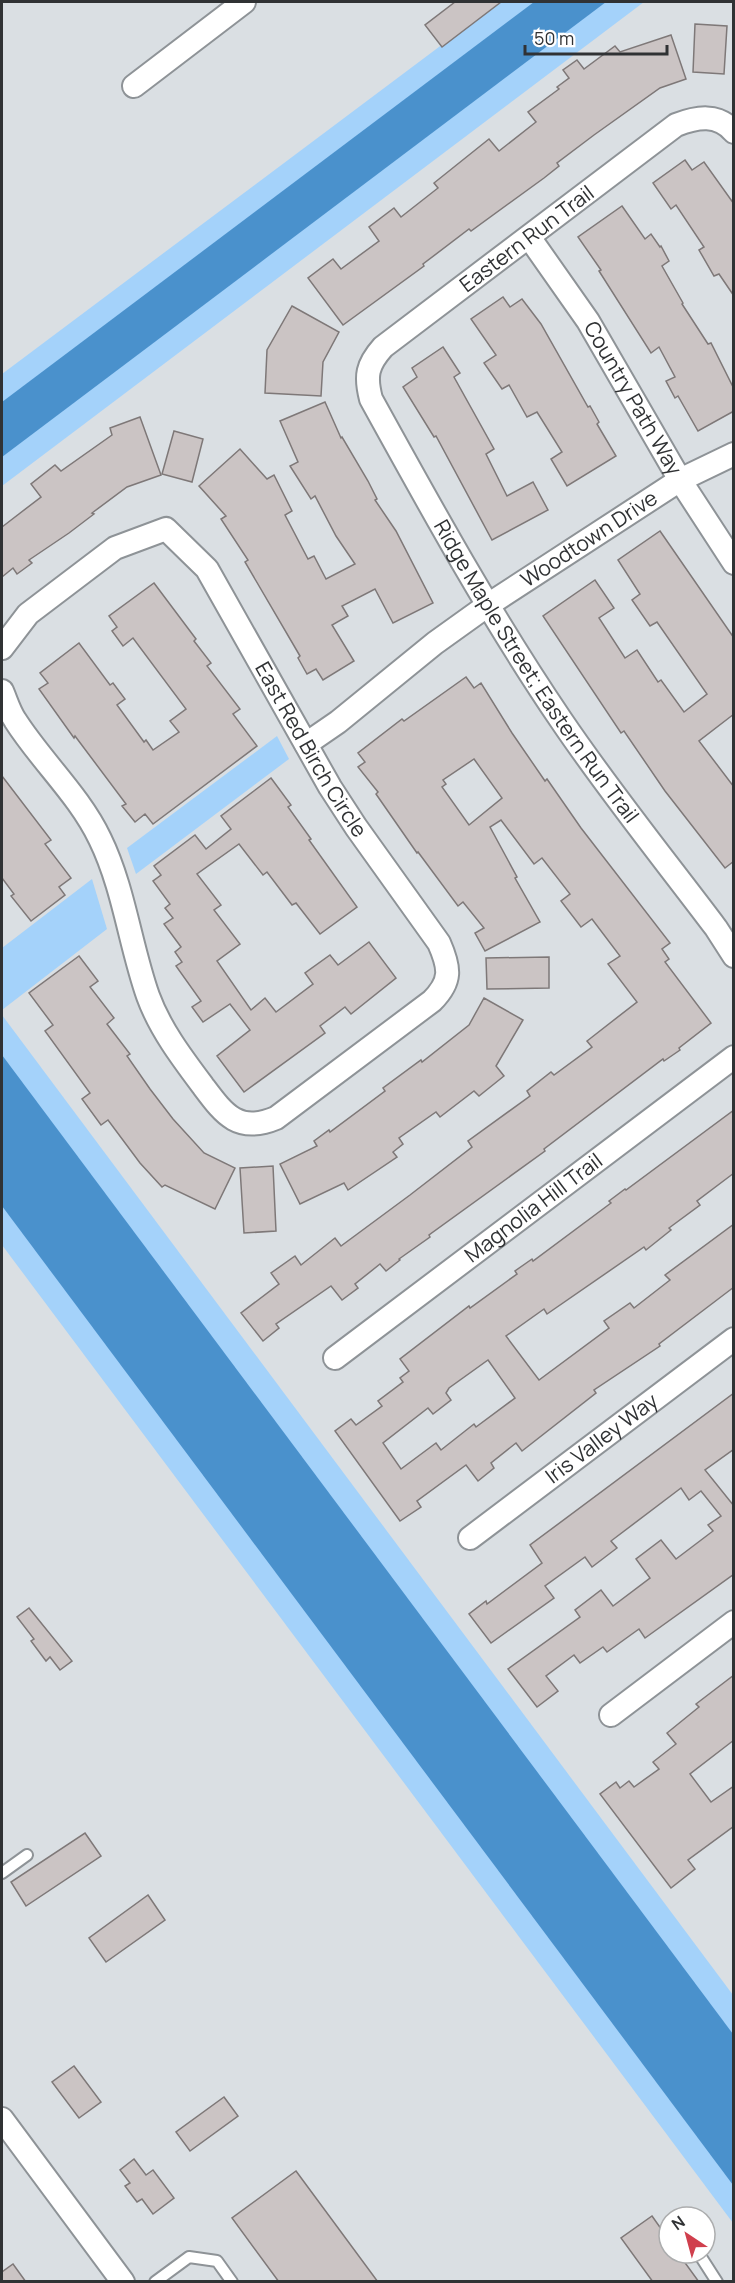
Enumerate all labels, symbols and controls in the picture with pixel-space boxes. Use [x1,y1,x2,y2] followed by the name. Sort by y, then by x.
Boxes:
[525,18,668,56] scale bar
[534,26,574,50] text: 50 m
[453,178,599,298] street label: Eastern Run Trail
[578,316,689,480] street label: Country Path Way
[515,483,662,593] street label: Woodtown Drive
[428,514,646,828] street label: Ridge Maple Street; Eastern Run Trail
[249,656,374,842] street label: East Red Birch Circle
[459,1146,608,1268] street label: Magnolia Hill Trail
[539,1386,663,1489] street label: Iris Valley Way
[657,2205,717,2265] north arrow
[667,2211,689,2235] text: N

